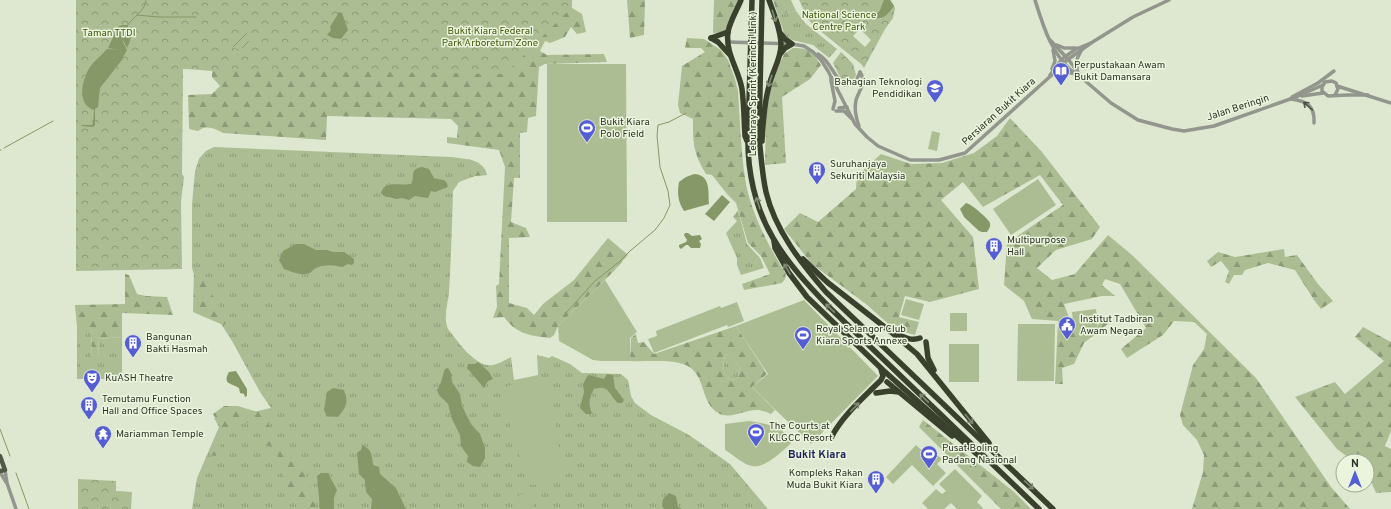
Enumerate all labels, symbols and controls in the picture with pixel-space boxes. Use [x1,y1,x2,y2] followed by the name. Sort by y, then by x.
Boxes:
[802,9,876,34] park label: National Science Centre Park
[771,10,779,22] one-way arrow
[747,12,760,156] street label: Lebuhraya Sprint (Kerinchi Link)
[442,25,538,50] park label: Bukit Kiara Federal Park Arboretum Zone
[82,27,136,40] park label: Taman TTDI
[1074,59,1165,84] place label: Perpustakaan Awam Bukit Damansara
[1051,61,1071,86] library icon: Perpustakaan Awam Bukit Damansara
[766,74,774,86] one-way arrow
[959,75,1039,149] street label: Persiaran Bukit Kiara
[834,76,922,101] place label: Bahagian Teknologi Pendidikan
[925,78,945,103] school or university icon: Bahagian Teknologi Pendidikan
[1205,92,1271,124] street label: Jalan Beringin
[1303,101,1313,110] one-way arrow
[600,116,650,141] place label: Bukit Kiara Polo Field
[577,118,597,143] sports icon: Bukit Kiara Polo Field
[830,158,905,183] place label: Suruhanjaya Sekuriti Malaysia
[807,160,827,185] building icon: Suruhanjaya Sekuriti Malaysia
[754,197,761,210] one-way arrow
[1007,234,1066,259] place label: Multipurpose Hall
[984,236,1004,261] building icon: Multipurpose Hall
[783,264,791,275] one-way arrow
[825,303,835,313] one-way arrow
[1080,313,1153,338] place label: Institut Tadbiran Awam Negara
[1057,315,1077,340] public building icon: Institut Tadbiran Awam Negara
[816,323,907,348] place label: Royal Selangor Club Kiara Sports Annexe
[793,325,813,350] sports icon: Royal Selangor Club Kiara Sports Annexe
[146,331,208,356] place label: Bangunan Bakti Hasmah
[123,333,143,358] building icon: Bangunan Bakti Hasmah
[82,368,102,393] theatre icon: KuASH Theatre
[105,372,173,385] place label: KuASH Theatre
[102,393,203,418] place label: Temutamu Function Hall and Office Spaces
[919,393,929,403] one-way arrow
[79,395,99,420] building icon: Temutamu Function Hall and Office Spaces
[850,402,860,412] one-way arrow
[965,414,974,425] one-way arrow
[769,420,833,445] place label: The Courts at KLGCC Resort
[746,422,766,447] sports icon: The Courts at KLGCC Resort
[93,424,113,449] temple icon: Mariamman Temple
[116,428,204,441] place label: Mariamman Temple
[942,442,1017,467] place label: Pusat Boling Padang Nasional
[919,444,939,469] sports icon: Pusat Boling Padang Nasional
[788,448,846,462] district label: Bukit Kiara
[1335,453,1375,493] north arrow
[1351,457,1359,471] text: N
[786,467,863,492] place label: Kompleks Rakan Muda Bukit Kiara
[866,469,886,494] building icon: Kompleks Rakan Muda Bukit Kiara
[1024,481,1034,490] one-way arrow

